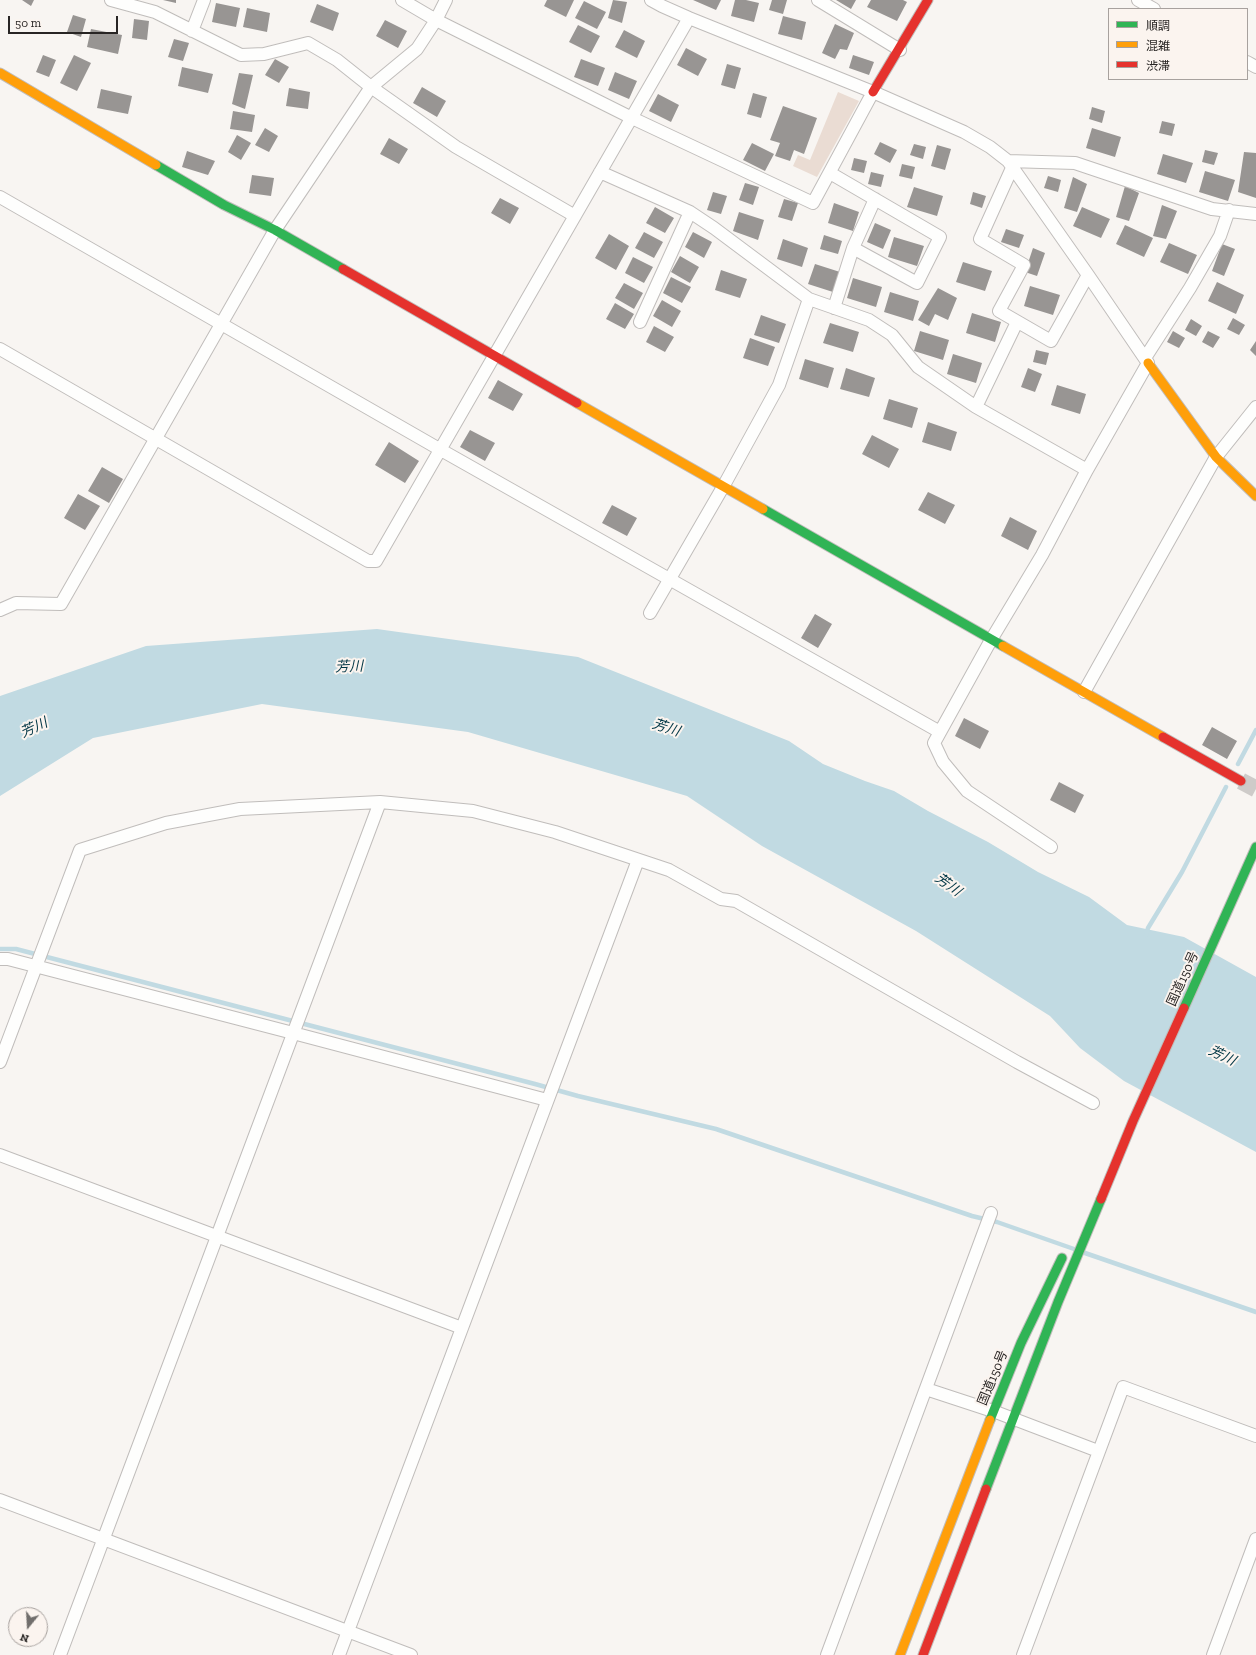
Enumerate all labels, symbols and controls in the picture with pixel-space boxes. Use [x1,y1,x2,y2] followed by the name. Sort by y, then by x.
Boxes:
[10,8,120,34] scale bar
[1108,8,1248,80] legend
[15,16,41,30] text: 50 m
[1146,19,1170,33] text: 順調
[1146,39,1170,53] text: 混雑
[1146,59,1170,73] text: 渋滞
[335,658,363,676] water label: 芳川
[18,714,50,742] water label: 芳川
[650,716,682,740] water label: 芳川
[932,870,964,900] water label: 芳川
[1164,949,1202,1009] street label: 国道150号
[1206,1042,1238,1070] water label: 芳川
[975,1348,1011,1408] street label: 国道150号
[8,1607,48,1647] north arrow
[18,1630,30,1645] text: N

